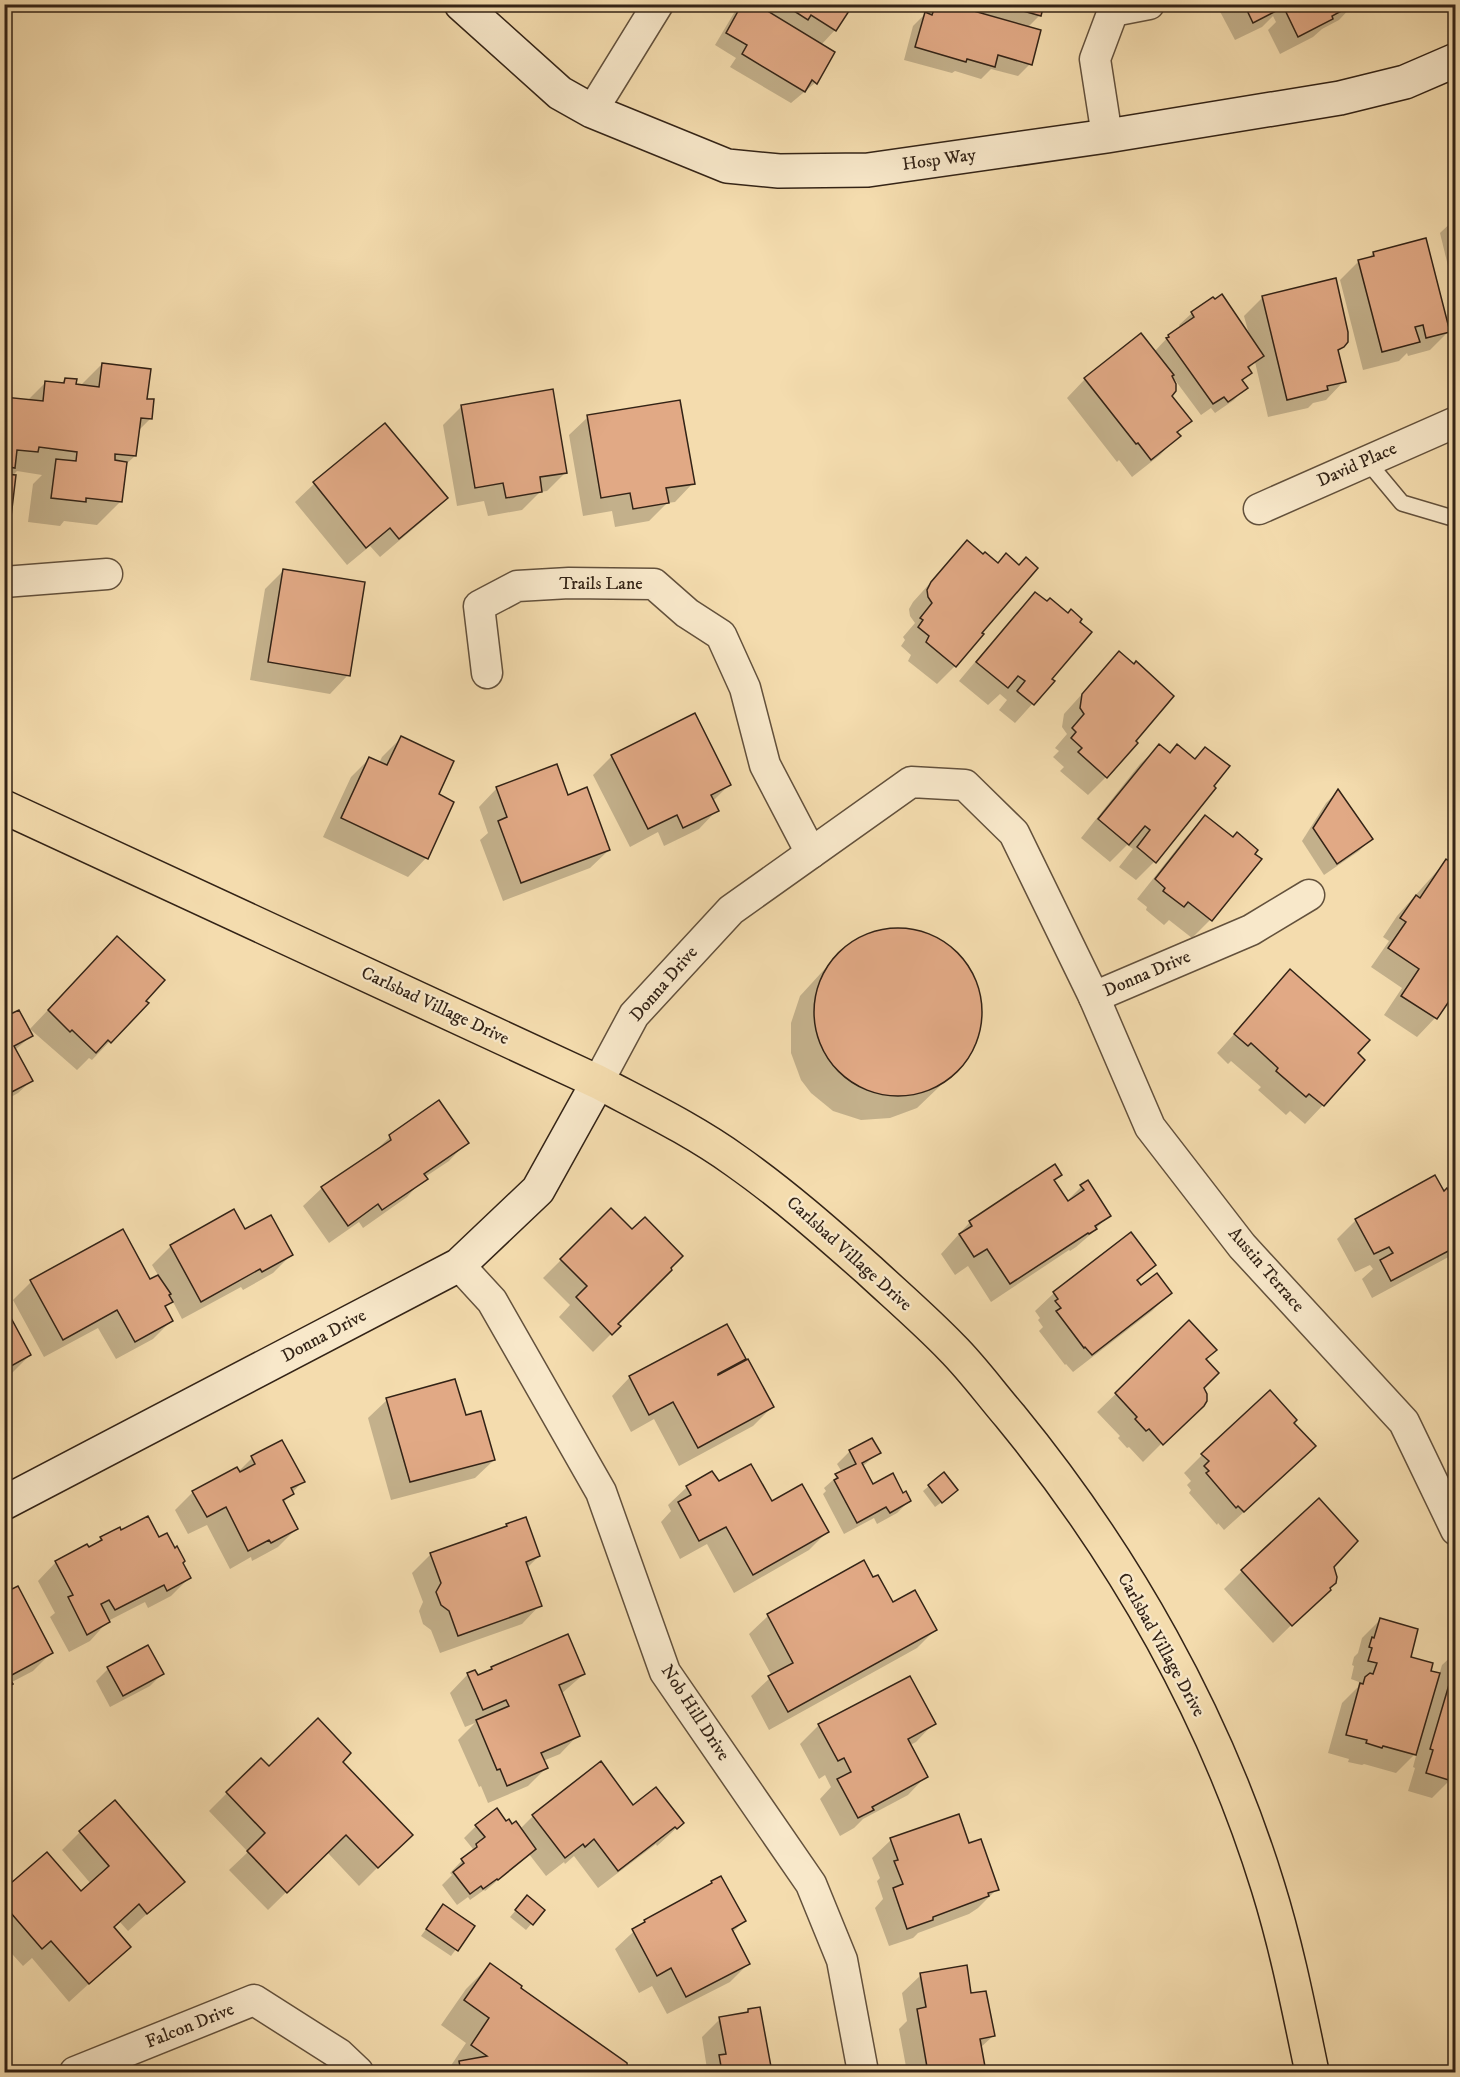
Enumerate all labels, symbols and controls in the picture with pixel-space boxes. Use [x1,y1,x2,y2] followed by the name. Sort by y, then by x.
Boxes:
[901,144,978,176] street label: Hosp Way
[1314,438,1400,492] street label: David Place
[559,573,643,595] street label: Trails Lane
[625,942,703,1026] street label: Donna Drive
[1100,946,1194,1002] street label: Donna Drive
[357,962,513,1050] street label: Carlsbad Village Drive
[782,1192,916,1316] street label: Carlsbad Village Drive
[1223,1223,1309,1317] street label: Austin Terrace
[278,1305,370,1367] street label: Donna Drive
[1112,1569,1210,1721] street label: Carlsbad Village Drive
[656,1661,734,1765] street label: Nob Hill Drive
[143,1998,237,2054] street label: Falcon Drive

